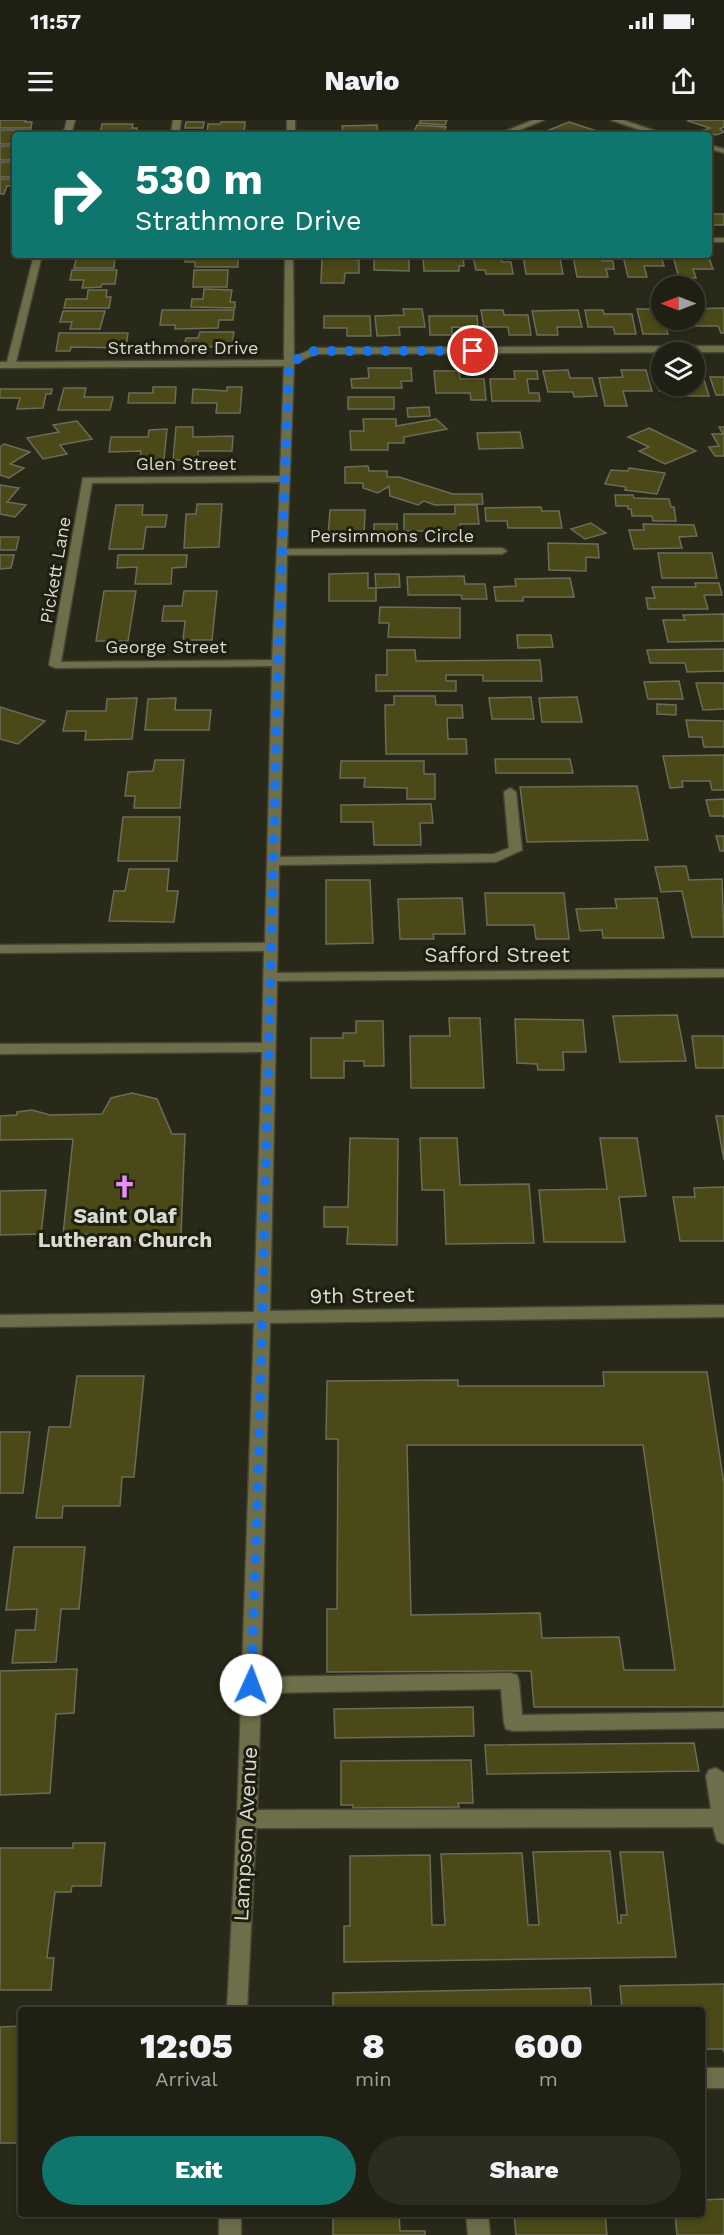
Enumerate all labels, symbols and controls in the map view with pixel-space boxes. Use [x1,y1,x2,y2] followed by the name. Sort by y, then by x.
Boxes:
[30,9,81,34] text: 11:57
[24,65,57,98] icon: menu
[325,65,399,97] text: Navio
[667,65,700,98] icon: share
[135,155,263,204] text: 530 m
[36,156,114,234] icon: right
[135,205,361,237] text: Strathmore Drive
[651,276,705,330] north arrow
[651,276,705,396] map controls
[447,325,498,376] pin
[456,334,489,367] icon: arrive
[108,337,258,358] street label: Strathmore Drive
[651,342,705,396] button: layers
[136,453,237,474] street label: Glen Street
[35,515,75,625] street label: Pickett Lane
[310,525,474,546] street label: Persimmons Circle
[105,636,227,657] street label: George Street
[424,942,570,967] street label: Safford Street
[112,1174,138,1200] church icon: Saint Olaf Lutheran Church
[38,1203,212,1252] place label: Saint Olaf Lutheran Church
[309,1282,415,1308] street label: 9th Street
[219,1653,283,1717] position arrow
[228,1746,262,1922] street label: Lampson Avenue
[140,2025,233,2067] text: 12:05
[362,2025,385,2067] text: 8
[514,2025,583,2067] text: 600
[155,2067,218,2091] text: Arrival
[355,2067,392,2091] text: min
[539,2067,558,2091] text: m
[42,2136,356,2205] button: Exit
[368,2136,681,2205] button: Share

